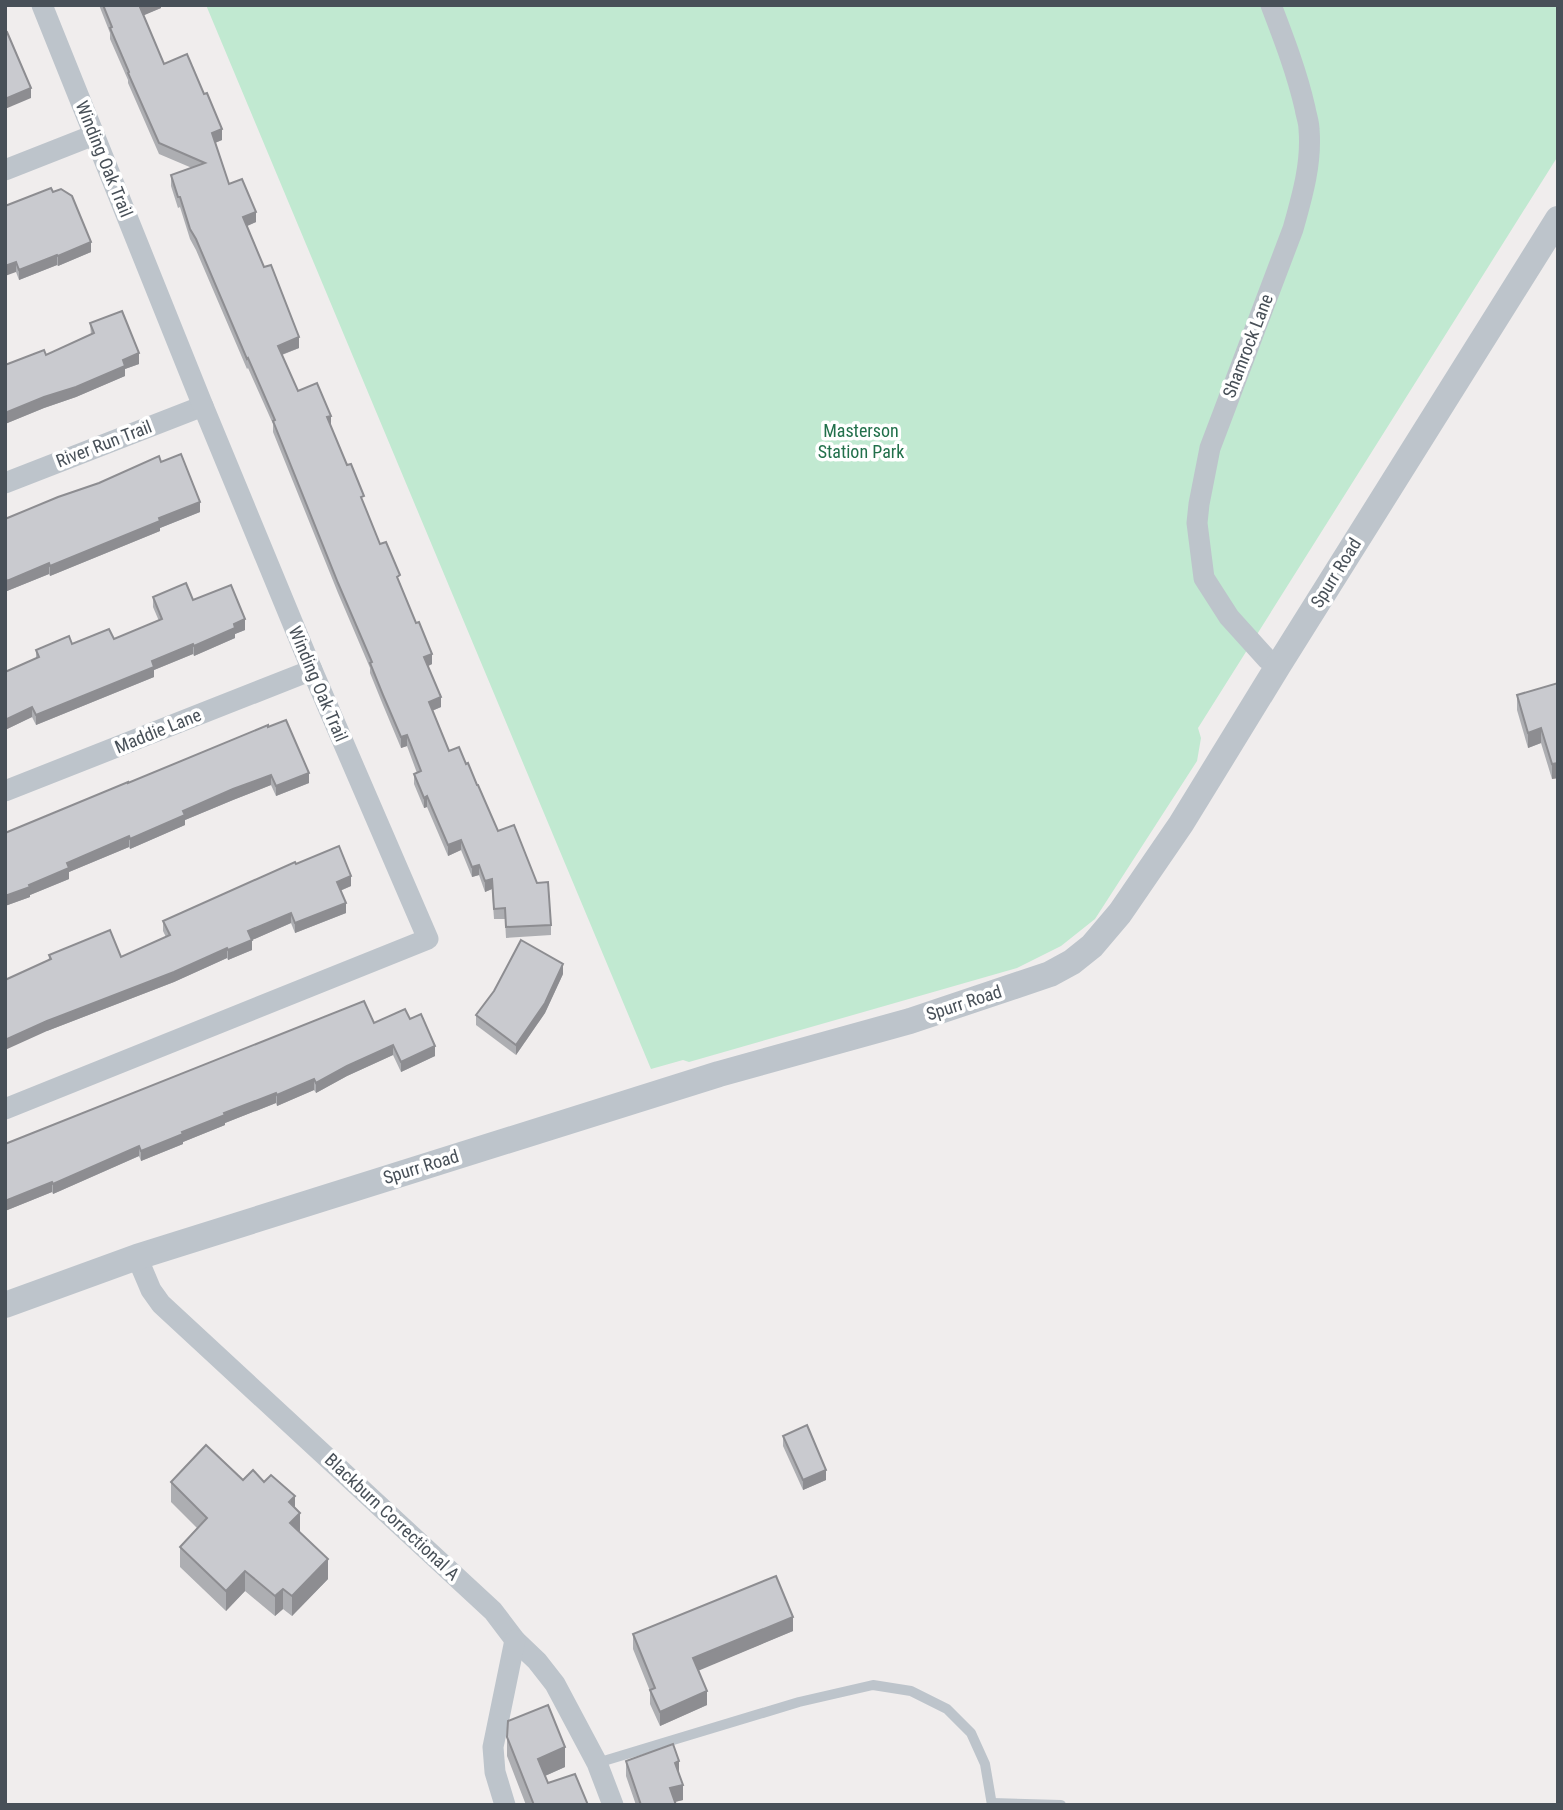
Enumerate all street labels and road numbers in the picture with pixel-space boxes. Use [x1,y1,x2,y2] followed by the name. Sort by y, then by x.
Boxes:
[72,98,137,220] street label: Winding Oak Trail
[1218,291,1277,401] street label: Shamrock Lane
[53,416,155,471] street label: River Run Trail
[1306,534,1365,611] street label: Spurr Road
[285,623,352,745] street label: Winding Oak Trail
[112,704,204,757] street label: Maddie Lane
[923,980,1004,1025] street label: Spurr Road
[380,1145,461,1188] street label: Spurr Road
[321,1449,464,1585] street label: Blackburn Correctional A

